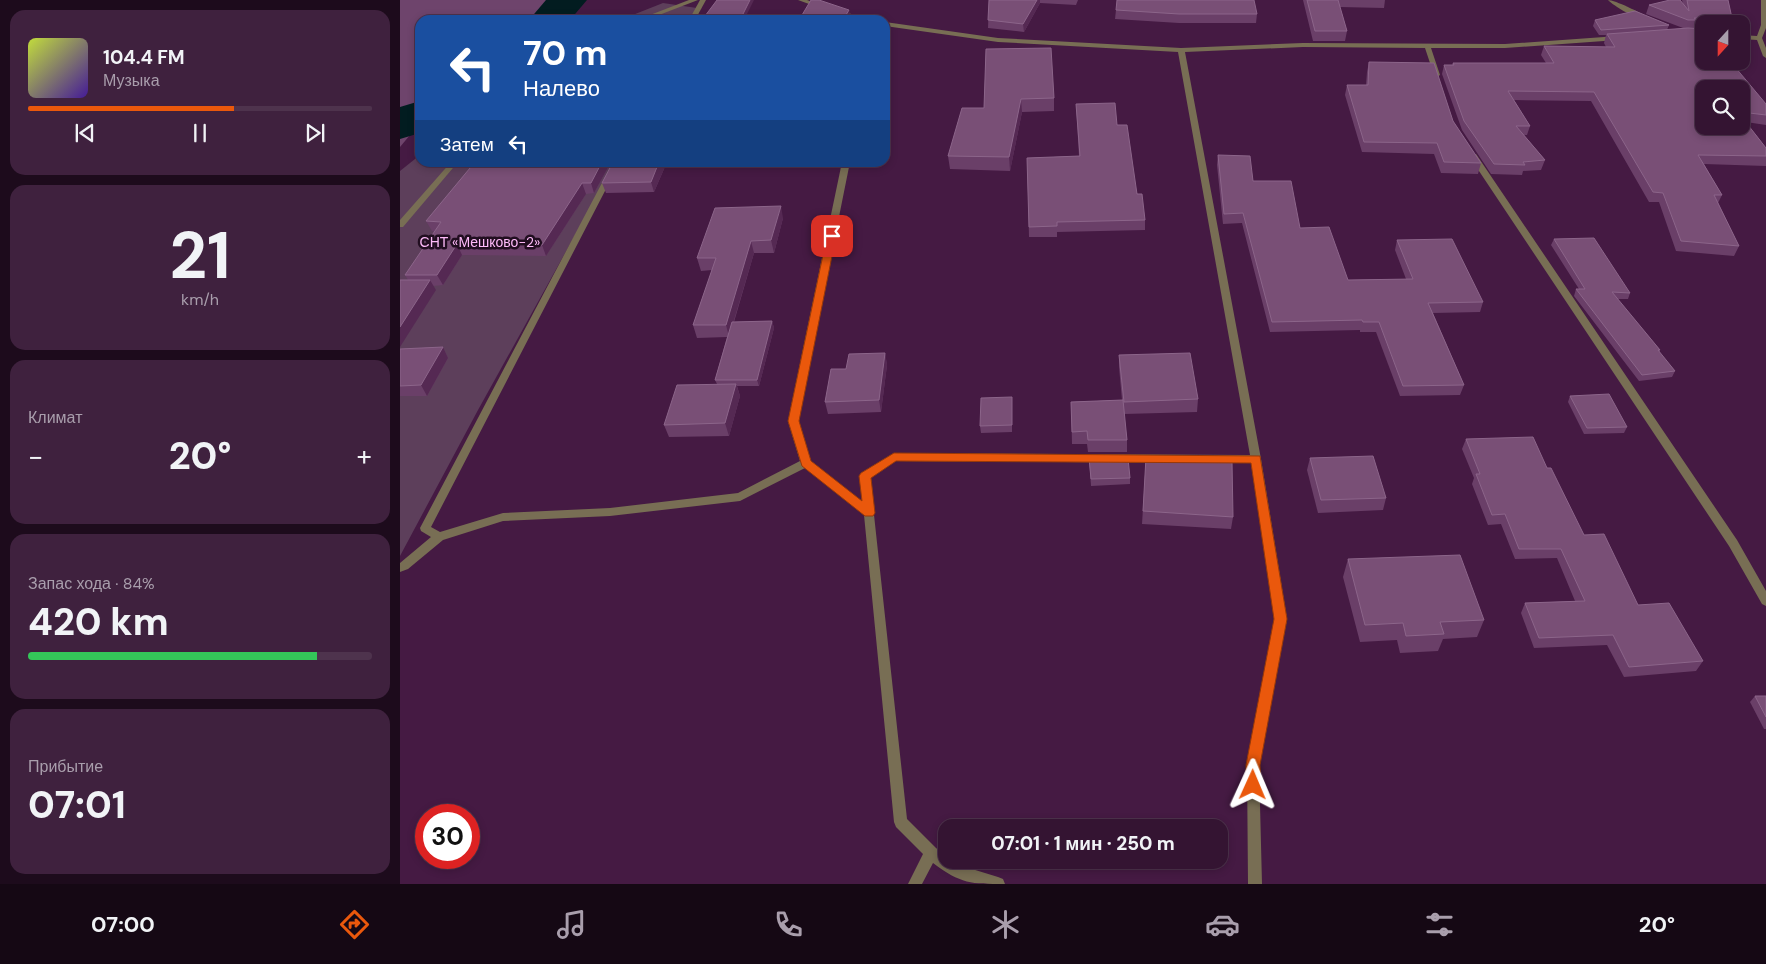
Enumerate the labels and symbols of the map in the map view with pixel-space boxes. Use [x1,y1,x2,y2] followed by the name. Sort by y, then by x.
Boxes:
[1695,15,1750,70] north arrow
[811,215,853,257] pin
[420,233,540,251] park label: СНТ «Мешково-2»
[1226,758,1278,810] position arrow
[415,804,480,869] speed limit sign: 30

